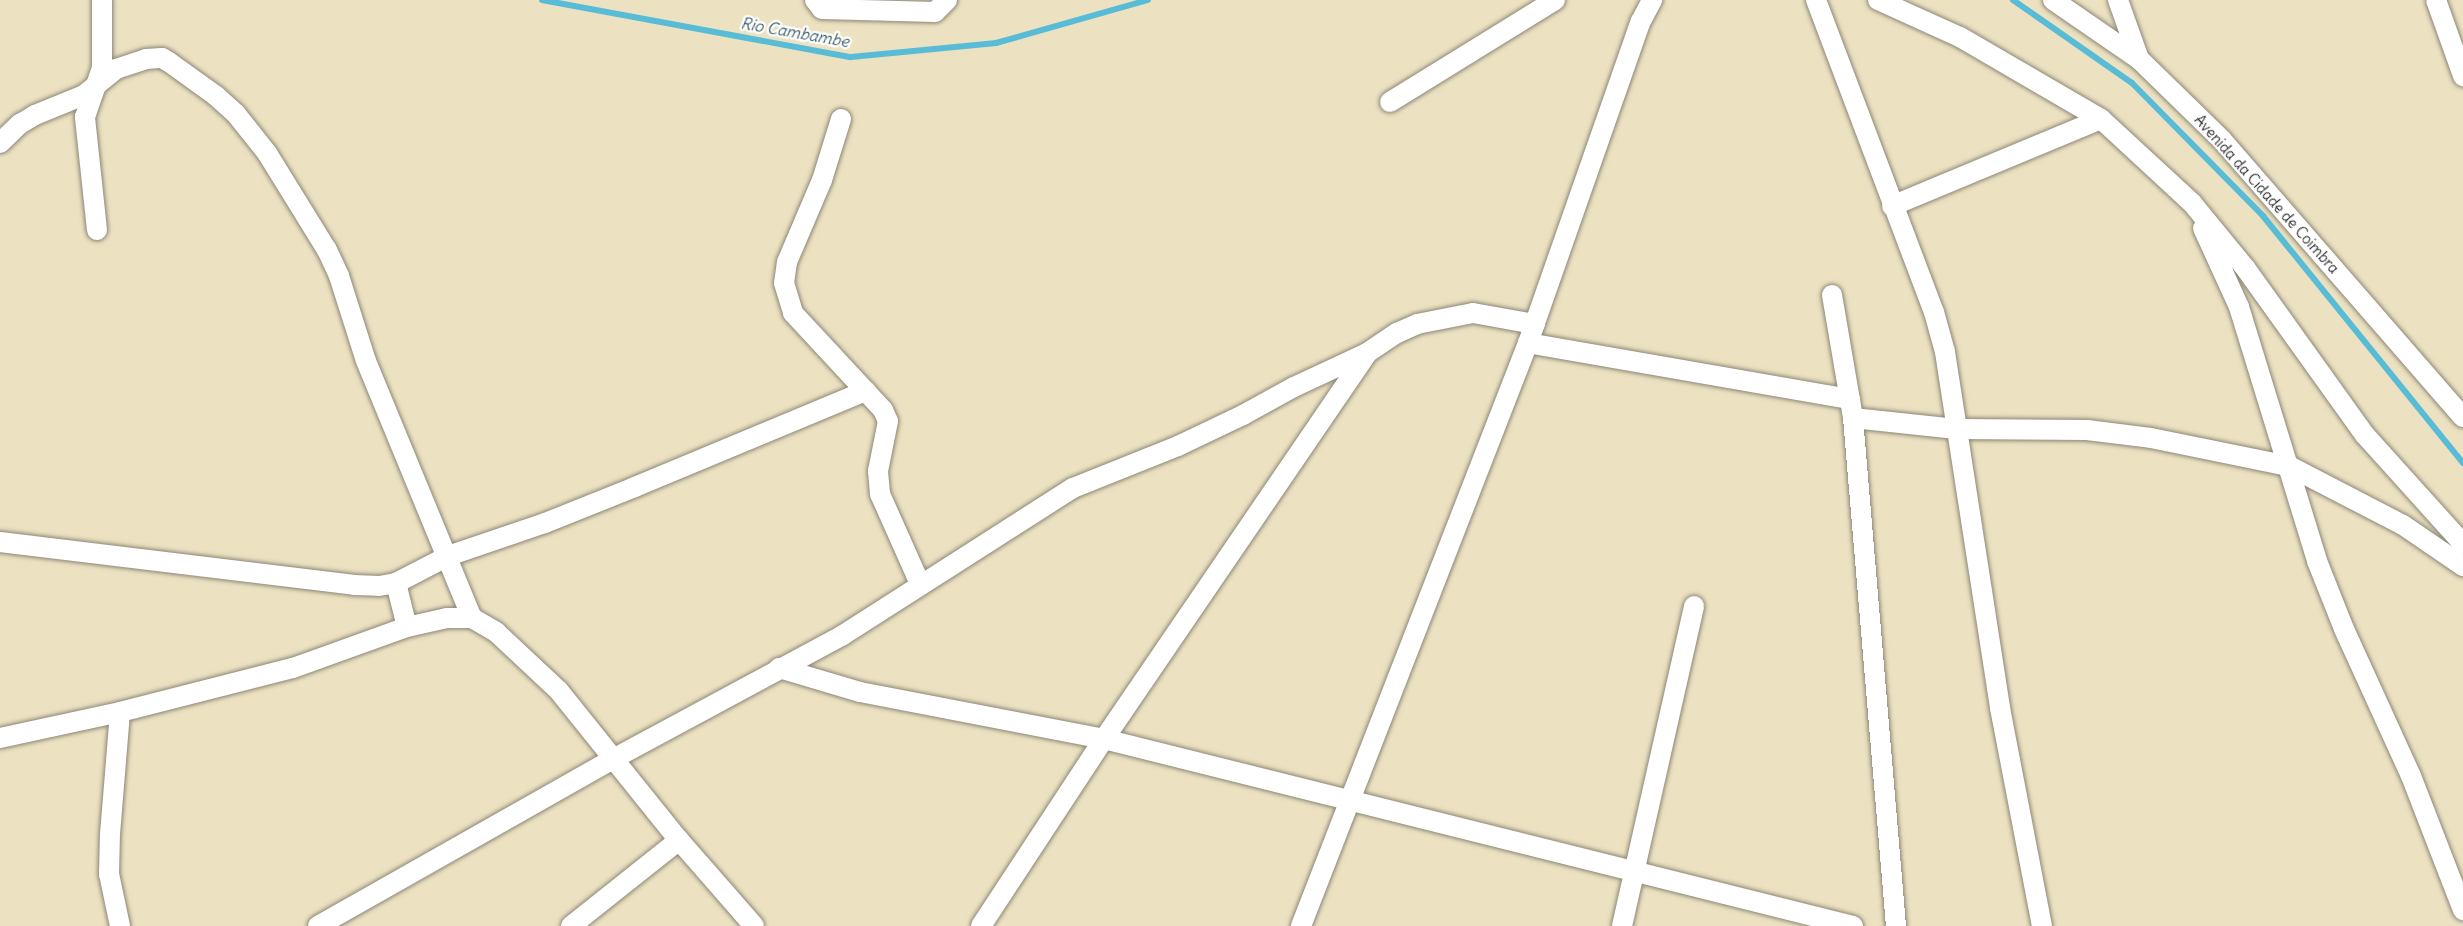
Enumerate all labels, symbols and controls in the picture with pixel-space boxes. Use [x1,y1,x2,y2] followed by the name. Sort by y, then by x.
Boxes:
[739,13,851,51] water label: Rio Cambambe
[2191,111,2343,277] street label: Avenida da Cidade de Coimbra

